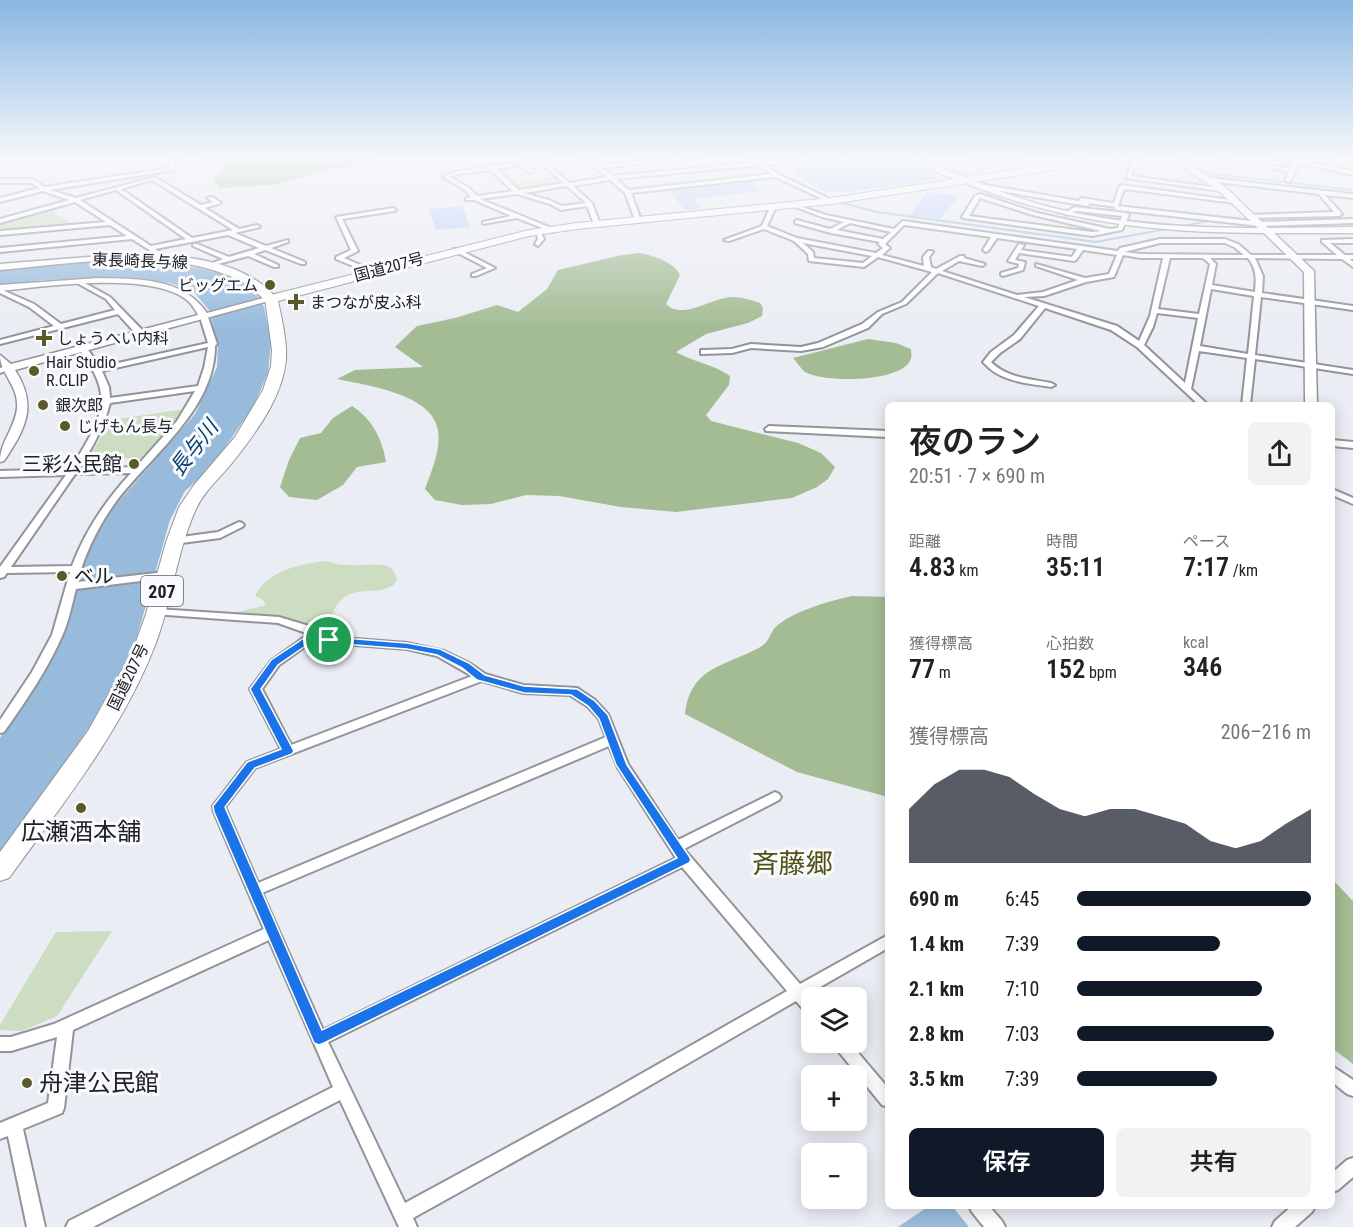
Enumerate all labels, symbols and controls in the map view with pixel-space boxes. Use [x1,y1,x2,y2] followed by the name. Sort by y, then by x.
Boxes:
[352,249,426,285] street label: 国道207号
[92,250,188,272] street label: 東長崎長与線
[178,276,258,295] place label: ビッグエム
[263,278,277,292] marker: ビッグエム
[287,293,305,311] marker: まつなが皮ふ科
[310,293,422,312] place label: まつなが皮ふ科
[35,329,53,347] marker: しょうへい内科
[57,329,169,348] place label: しょうへい内科
[46,353,116,390] place label: Hair Studio R.CLIP
[27,364,41,378] marker: Hair Studio R.CLIP
[55,396,103,415] place label: 銀次郎
[36,398,50,412] marker: 銀次郎
[165,414,224,480] water label: 長与川
[77,417,173,436] place label: じげもん長与
[58,419,72,433] marker: じげもん長与
[909,422,1041,461] text: 夜のラン
[1248,422,1311,485] button: share
[22,452,122,476] place label: 三彩公民館
[127,457,141,471] marker: 三彩公民館
[909,464,1045,488] text: 20:51 · 7 × 690 m
[909,532,941,551] text: 距離
[1046,532,1078,551] text: 時間
[1183,532,1230,551] text: ペース
[909,552,956,582] text: 4.83
[1046,552,1105,582] text: 35:11
[1183,552,1229,582] text: 7:17
[956,561,979,580] text: km
[1229,561,1258,580] text: /km
[74,564,114,588] place label: ベル
[55,569,69,583] marker: ベル
[141,576,183,606] road number: 207
[303,614,354,665] pin
[312,623,345,656] icon: arrive
[1183,633,1209,652] text: kcal
[909,634,973,653] text: 獲得標高
[1046,634,1094,653] text: 心拍数
[104,641,152,713] street label: 国道207号
[1183,652,1222,682] text: 346
[909,654,935,684] text: 77
[1046,654,1085,684] text: 152
[935,663,951,682] text: m
[1085,663,1117,682] text: bpm
[1221,720,1311,744] text: 206–216 m
[909,724,989,748] text: 獲得標高
[74,801,88,815] marker: 広瀬酒本舗
[21,818,141,846] place label: 広瀬酒本舗
[752,848,833,880] district label: 斉藤郷
[909,887,959,911] text: 690 m
[1005,887,1039,911] text: 6:45
[909,932,964,956] text: 1.4 km
[1005,932,1039,956] text: 7:39
[909,977,964,1001] text: 2.1 km
[1005,977,1039,1001] text: 7:10
[801,987,867,1209] map controls
[801,987,867,1053] button: layers
[909,1022,964,1046] text: 2.8 km
[1005,1022,1039,1046] text: 7:03
[801,1065,867,1131] button: +
[909,1067,964,1091] text: 3.5 km
[1005,1067,1039,1091] text: 7:39
[39,1069,159,1097] place label: 舟津公民館
[20,1076,34,1090] marker: 舟津公民館
[909,1128,1104,1197] button: 保存
[1116,1128,1311,1197] button: 共有
[801,1143,867,1209] button: −

